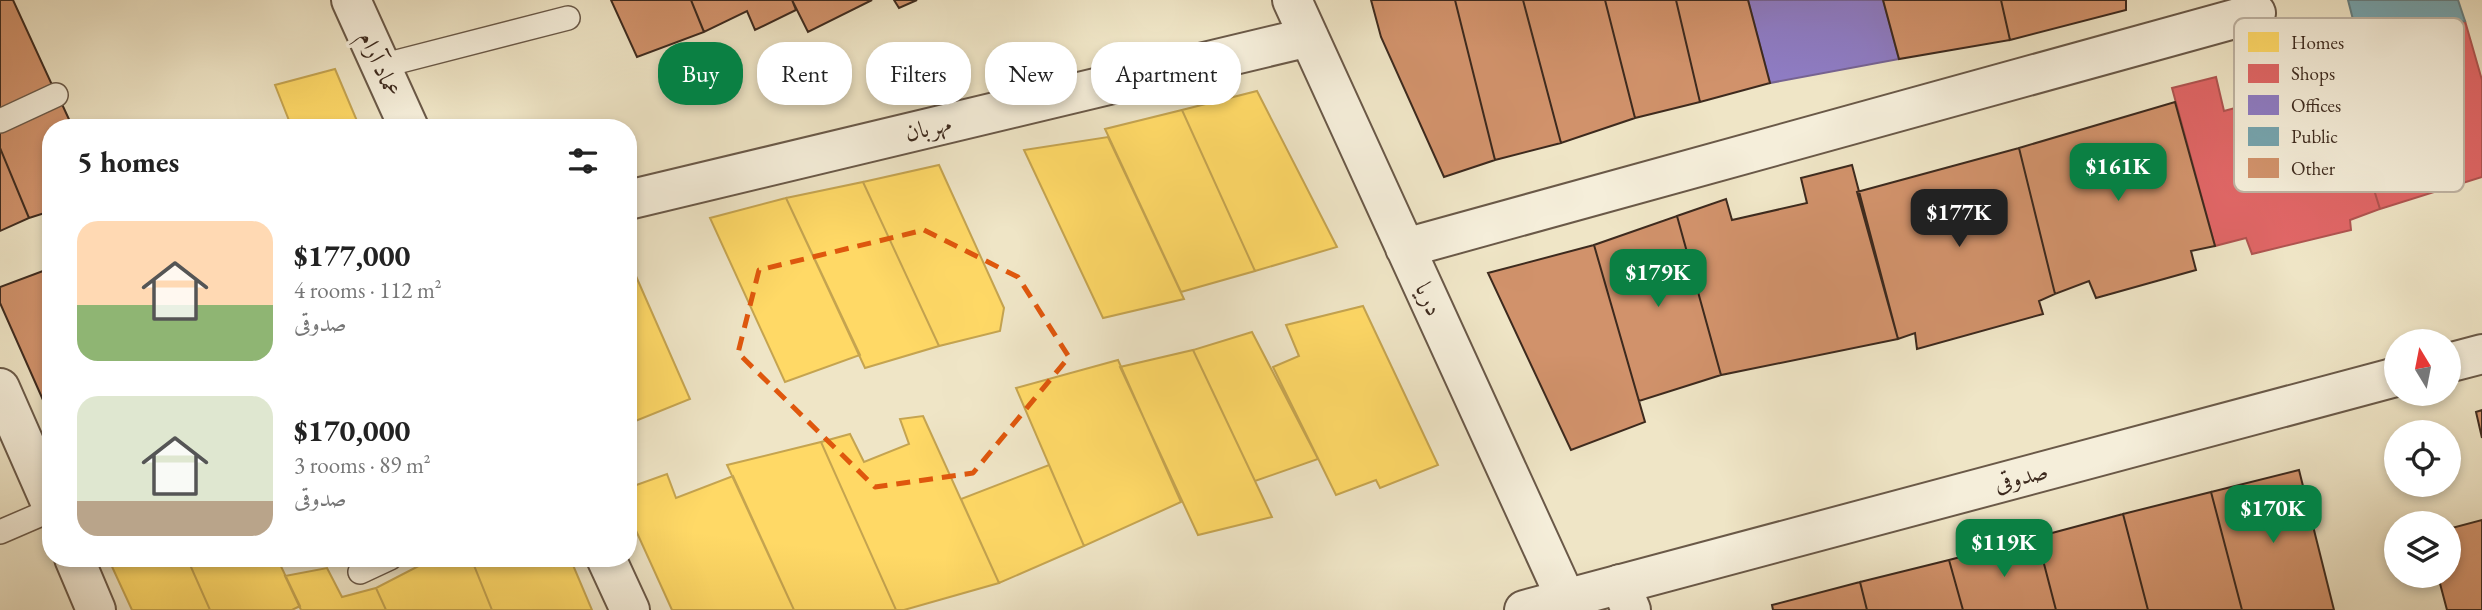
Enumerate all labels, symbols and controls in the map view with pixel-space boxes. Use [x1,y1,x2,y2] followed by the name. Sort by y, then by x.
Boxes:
[2234,18,2464,192] legend
[347,26,409,104] street label: عماد آرام
[2291,30,2344,55] text: Homes
[658,42,743,105] chip: Buy
[757,42,852,105] chip: Rent
[866,42,971,105] chip: Filters
[985,42,1077,105] chip: New
[1091,42,1241,105] chip: Apartment
[2291,61,2335,86] text: Shops
[2291,93,2341,118] text: Offices
[902,107,954,148] street label: مهربان
[2291,124,2338,149] text: Public
[77,142,179,181] text: 5 homes
[564,142,602,180] icon: filters
[2069,144,2167,203] pin: $161K
[2086,151,2150,181] text: $161K
[2291,156,2336,181] text: Other
[1910,190,2008,249] pin: $177K
[1927,197,1991,227] text: $177K
[294,236,410,275] text: $177,000
[133,249,217,333] icon: home
[1609,250,1707,309] pin: $179K
[1626,257,1690,287] text: $179K
[294,275,442,305] text: 4 rooms · 112 m²
[1408,277,1451,320] street label: دریا
[294,308,347,338] text: صدوقی
[2384,329,2460,406] north arrow
[2384,329,2461,588] map controls
[294,411,410,450] text: $170,000
[2384,420,2461,497] button: locate
[133,424,217,508] icon: home
[294,450,431,480] text: 3 rooms · 89 m²
[1990,454,2051,499] street label: صدوقی
[294,483,347,513] text: صدوقی
[2224,486,2322,545] pin: $170K
[2241,493,2305,523] text: $170K
[2384,511,2461,588] button: layers
[1955,520,2053,579] pin: $119K
[1972,527,2036,557] text: $119K

